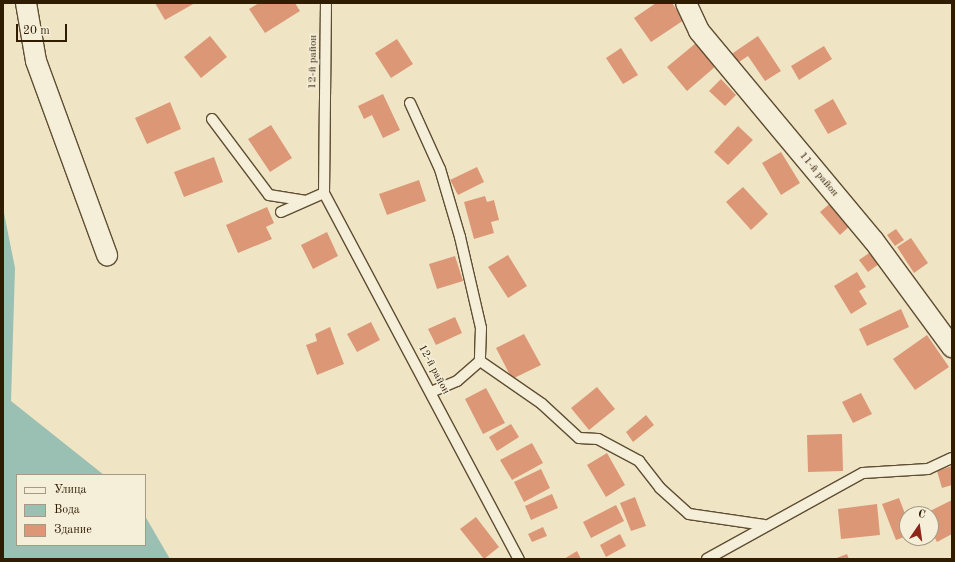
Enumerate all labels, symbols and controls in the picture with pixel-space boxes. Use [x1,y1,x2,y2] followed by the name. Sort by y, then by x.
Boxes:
[18,16,69,42] scale bar
[23,25,50,37] text: 20 m
[307,35,321,89] street label: 12-й район
[795,150,841,200] street label: 11-й район
[414,343,452,397] street label: 12-й район
[16,474,146,546] legend
[54,484,87,496] text: Улица
[54,504,80,516] text: Вода
[899,506,939,546] north arrow
[917,509,926,521] text: С
[54,524,92,536] text: Здание

